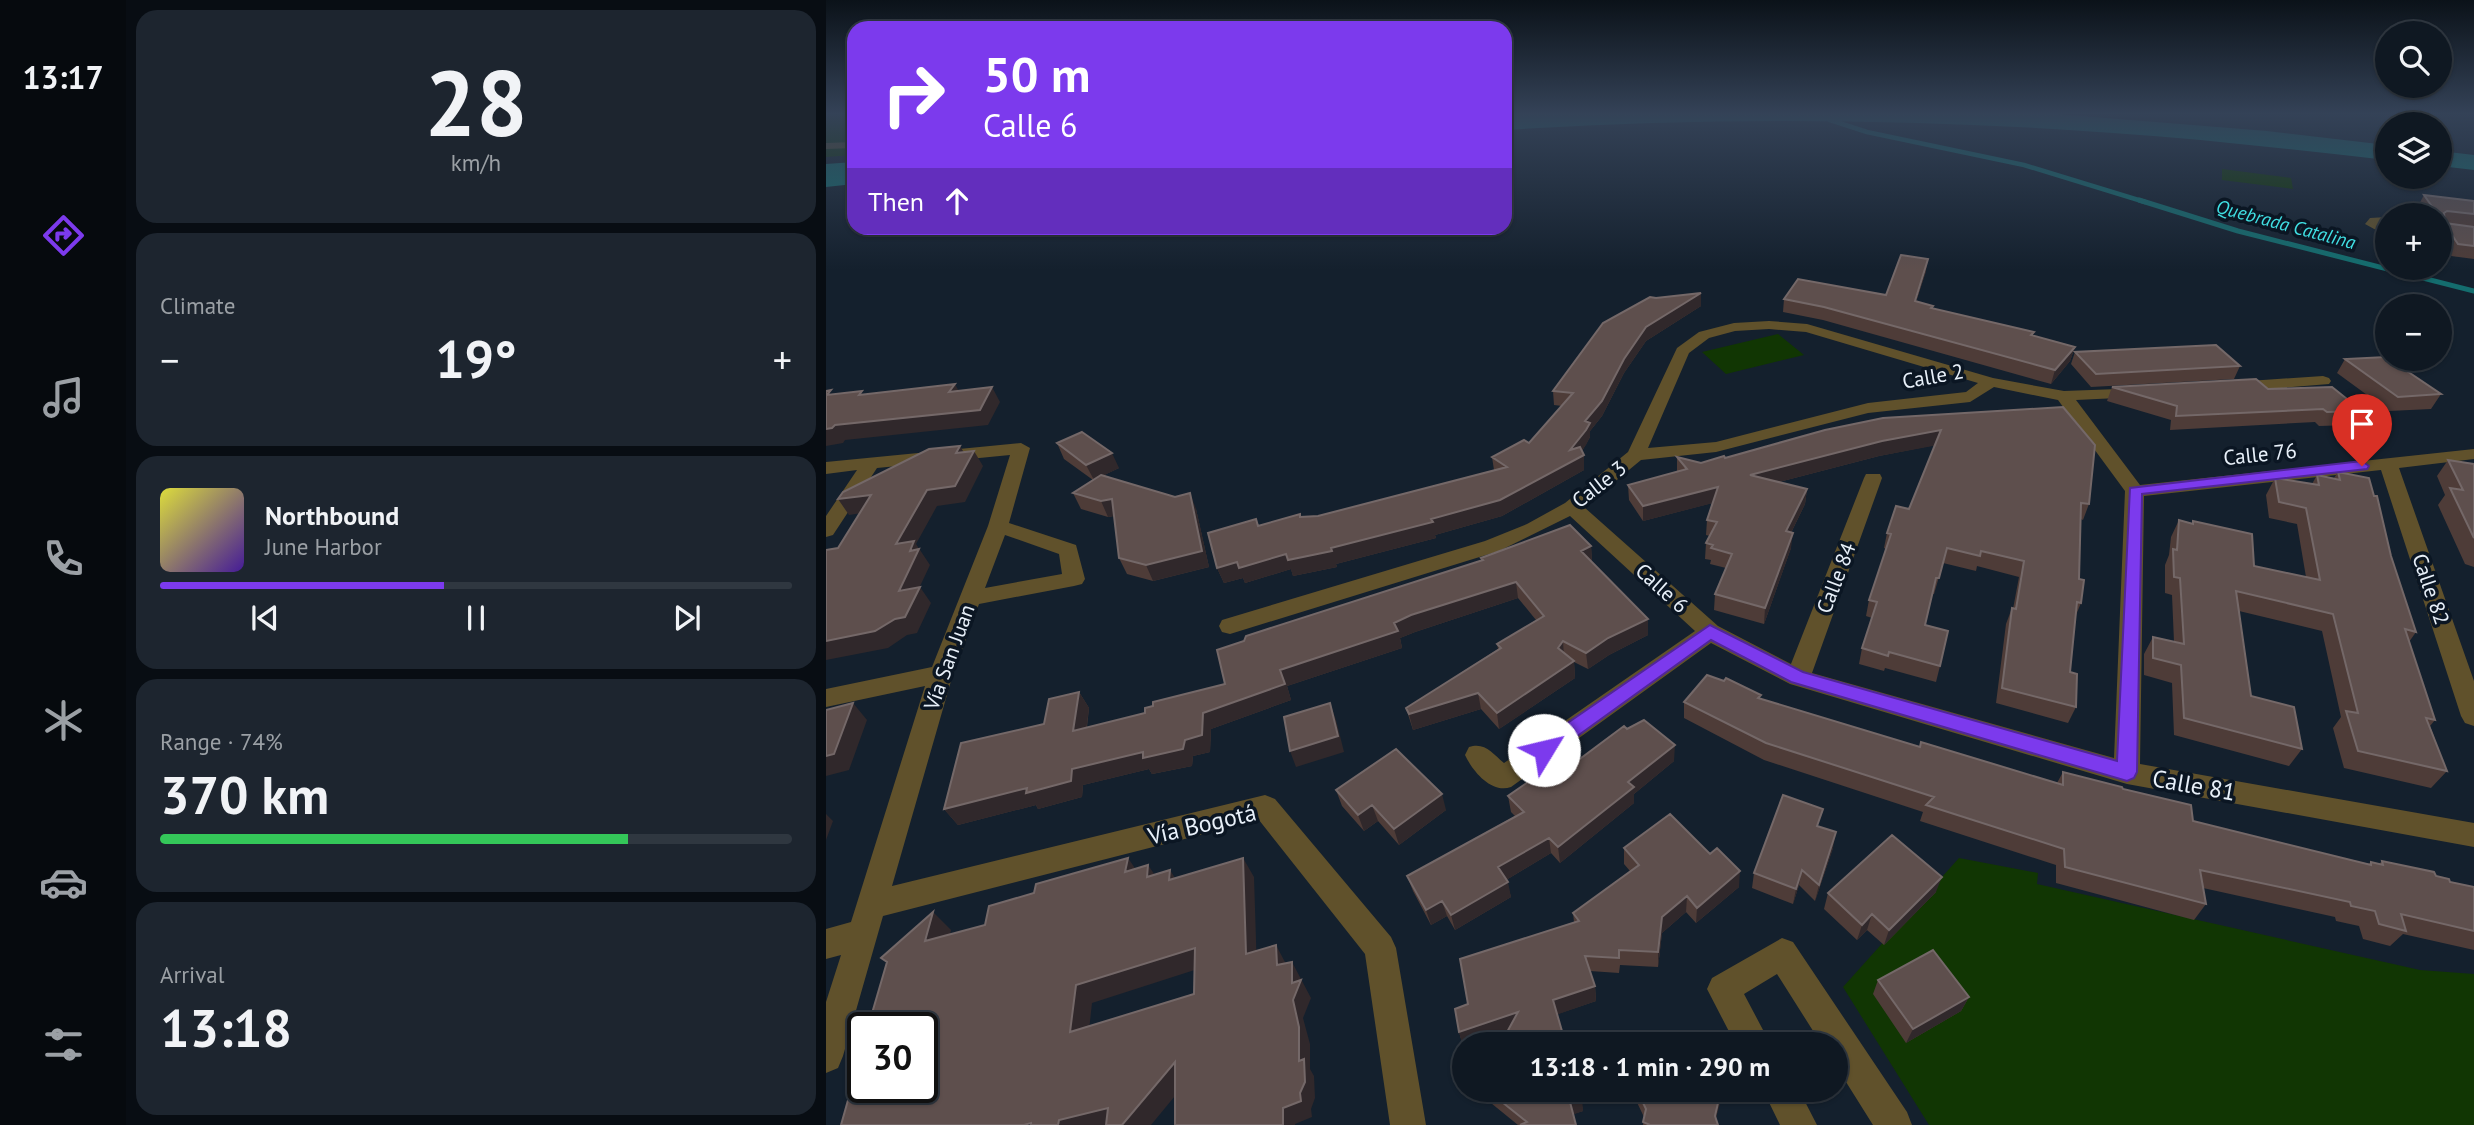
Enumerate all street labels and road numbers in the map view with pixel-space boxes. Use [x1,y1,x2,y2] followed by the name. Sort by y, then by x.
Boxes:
[1900,357,1966,395] street label: Calle 2
[2222,437,2298,471] street label: Calle 76
[1566,454,1632,514] street label: Calle 3
[1810,539,1862,617] street label: Calle 84
[2406,550,2456,628] street label: Calle 82
[1630,557,1694,619] street label: Calle 6
[917,600,981,715] street label: Vía San Juan
[2150,762,2238,808] street label: Calle 81
[1144,797,1259,852] street label: Vía Bogotá

